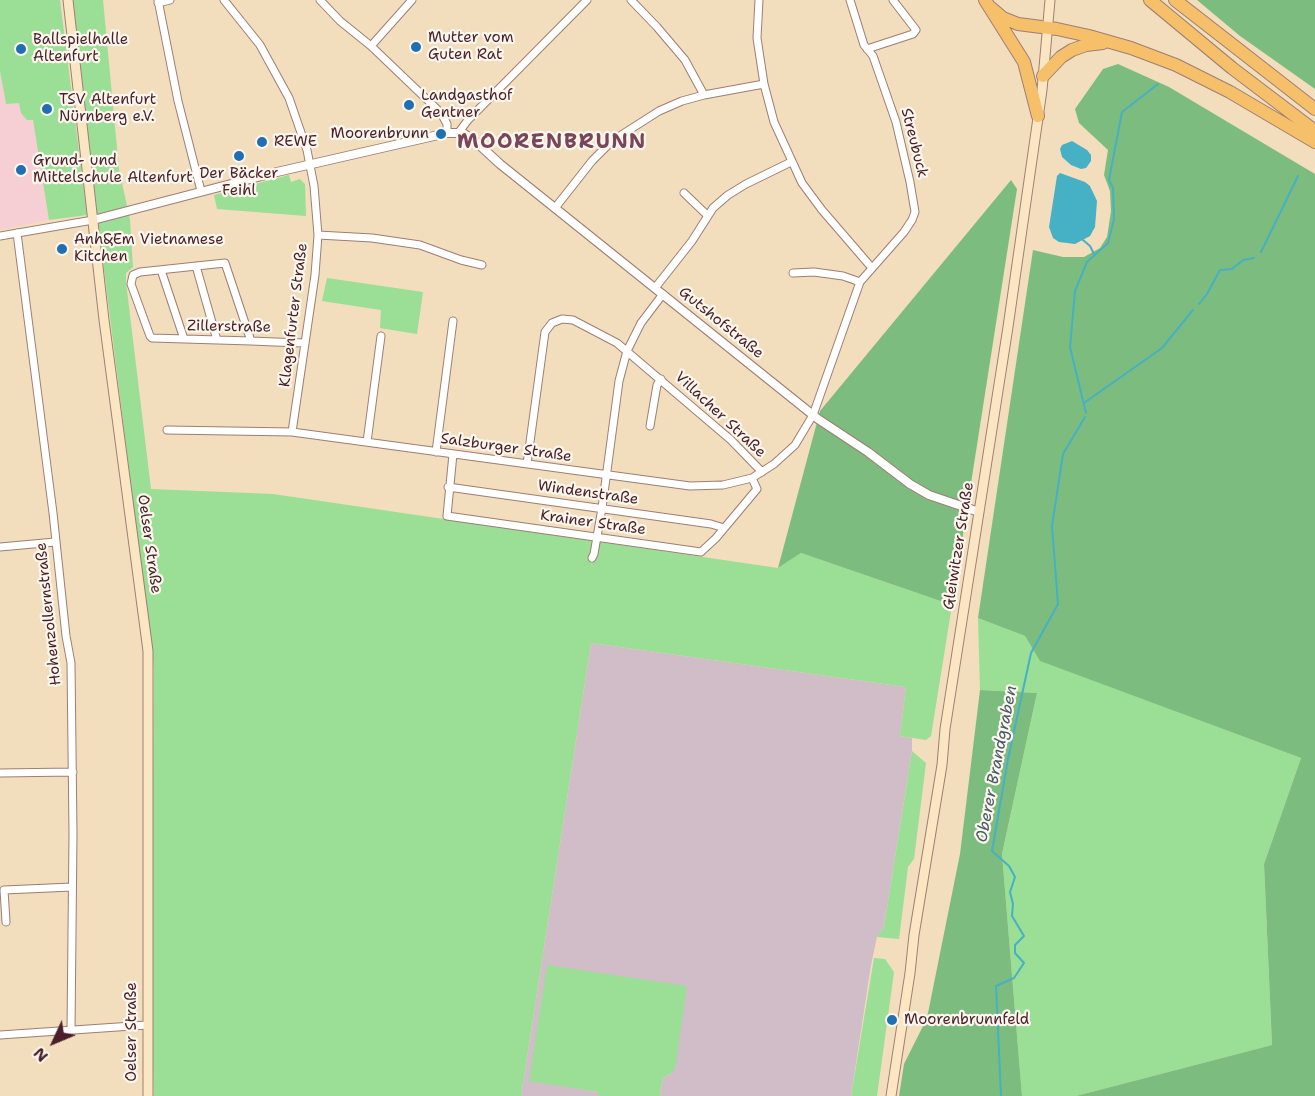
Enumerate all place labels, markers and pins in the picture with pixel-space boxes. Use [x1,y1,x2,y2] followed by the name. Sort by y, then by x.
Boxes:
[428,29,514,64] place label: Mutter vom Guten Rat
[33,31,128,66] place label: Ballspielhalle Altenfurt
[409,40,423,54] marker: Mutter vom Guten Rat
[14,42,28,56] marker: Ballspielhalle Altenfurt
[421,87,512,122] place label: Landgasthof Gentner
[59,91,156,126] place label: TSV Altenfurt Nürnberg e.V.
[402,98,416,112] marker: Landgasthof Gentner
[40,102,54,116] marker: TSV Altenfurt Nürnberg e.V.
[331,125,429,143] place label: Moorenbrunn
[434,127,448,141] marker: Moorenbrunn
[274,133,317,151] place label: REWE
[255,135,269,149] marker: REWE
[232,149,246,163] marker: Der Bäcker Feihl
[33,152,193,187] place label: Grund- und Mittelschule Altenfurt
[14,163,28,177] marker: Grund- und Mittelschule Altenfurt
[200,165,278,200] place label: Der Bäcker Feihl
[74,231,224,266] place label: Anh&Em Vietnamese Kitchen
[55,242,69,256] marker: Anh&Em Vietnamese Kitchen
[904,1011,1029,1029] place label: Moorenbrunnfeld
[885,1013,899,1027] marker: Moorenbrunnfeld

